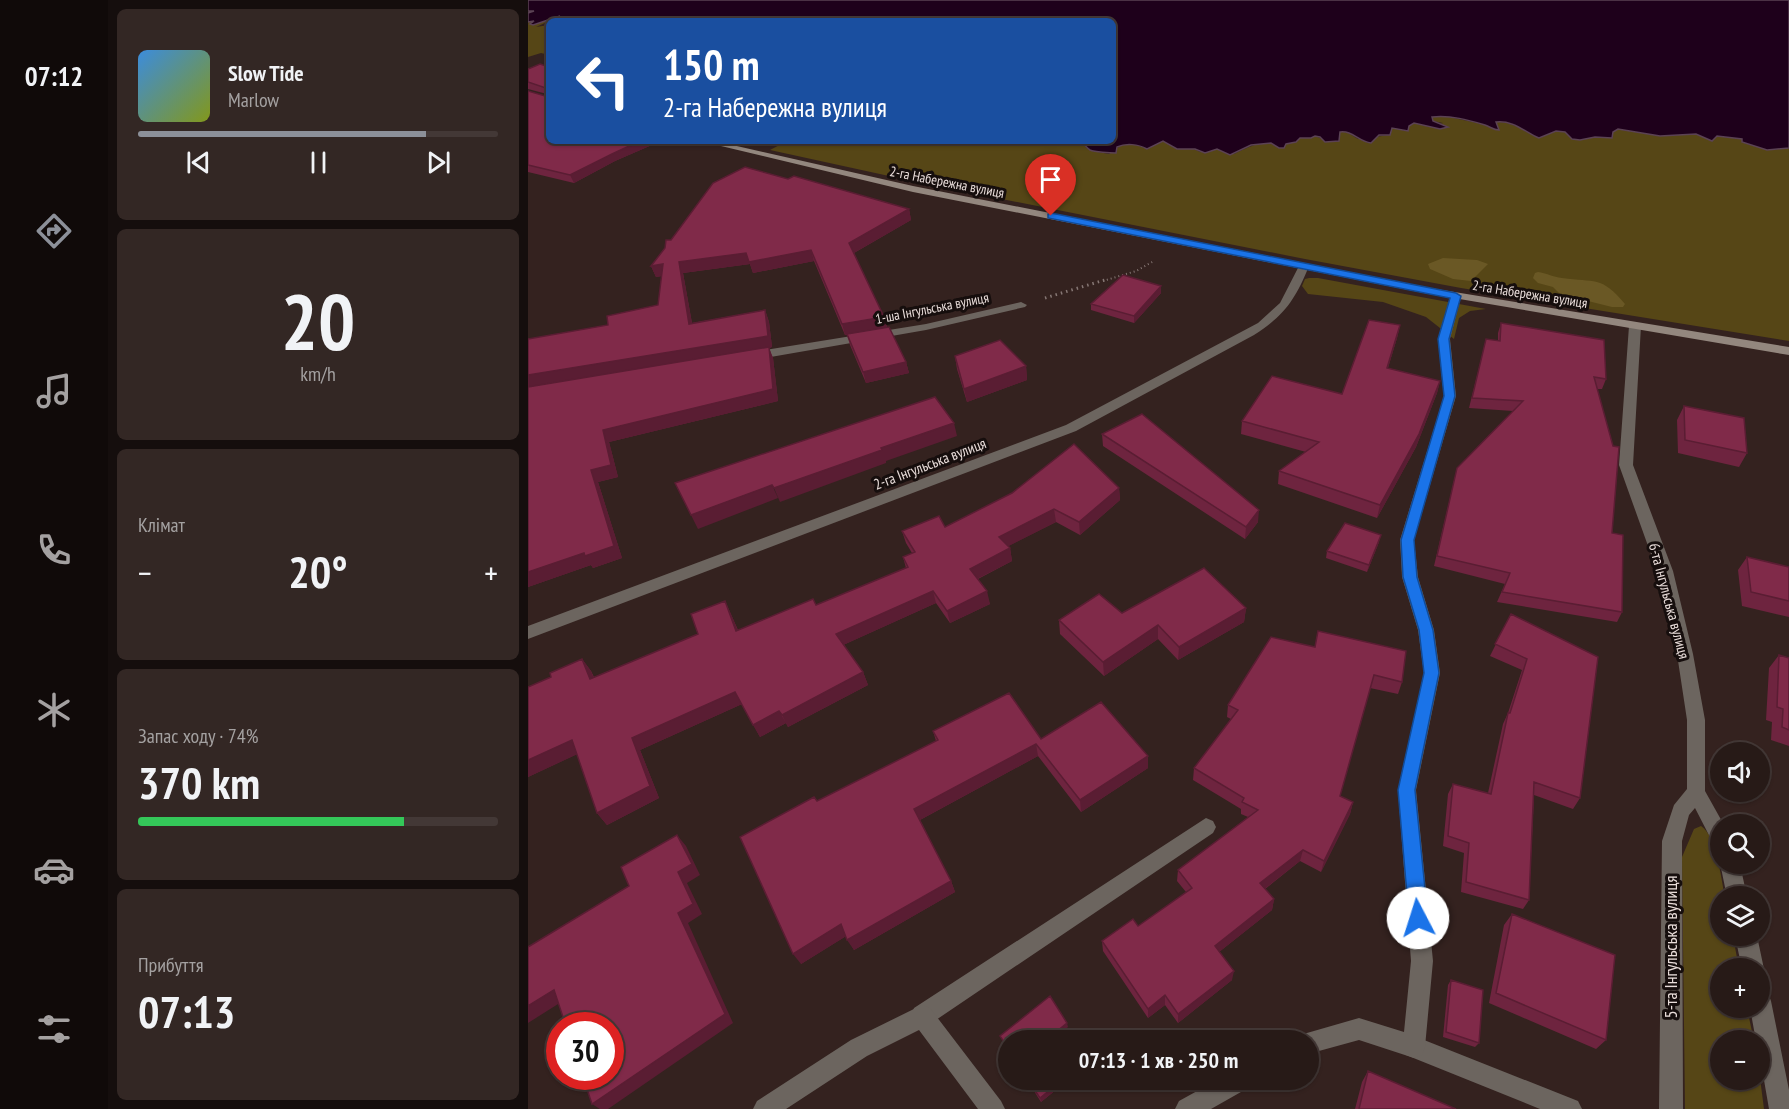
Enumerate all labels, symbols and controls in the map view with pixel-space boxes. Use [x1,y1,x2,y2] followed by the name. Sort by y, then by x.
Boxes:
[663,37,760,92] text: 150 m
[564,42,642,120] icon: left
[25,59,83,93] text: 07:12
[228,59,304,87] text: Slow Tide
[228,87,279,113] text: Marlow
[663,90,887,124] text: 2-га Набережна вулиця
[182,146,215,179] icon: previous
[302,146,335,179] icon: pause
[422,146,455,179] icon: next
[1025,154,1076,216] pin
[888,162,1006,202] street label: 2-га Набережна вулиця
[1034,163,1067,196] icon: arrive
[33,210,75,252] icon: directions
[281,271,355,372] text: 20
[1471,276,1589,312] street label: 2-га Набережна вулиця
[874,288,990,328] street label: 1-ша Інгульська вулиця
[300,361,336,387] text: km/h
[33,370,75,412] icon: music
[871,433,989,494] street label: 2-га Інгульська вулиця
[138,512,185,538] text: Клімат
[33,529,75,571] icon: phone
[1645,541,1694,661] street label: 6-та Інгульська вулиця
[288,542,348,600] text: 20°
[138,551,152,594] text: −
[484,551,498,594] text: +
[33,689,75,731] icon: climate
[138,723,258,749] text: Запас ходу · 74%
[1710,742,1770,1090] map controls
[1710,742,1770,802] button: sound
[138,753,260,811] text: 370 km
[1710,814,1770,874] button: search
[33,849,75,891] icon: car
[1659,876,1682,1018] street label: 5-та Інгульська вулиця
[1386,886,1450,950] position arrow
[1710,886,1770,946] button: layers
[138,952,203,978] text: Прибуття
[1710,958,1770,1018] button: +
[138,982,235,1040] text: 07:13
[33,1008,75,1050] icon: filters
[546,1012,624,1090] speed limit sign: 30
[1710,1030,1770,1090] button: −
[1079,1046,1238,1074] text: 07:13 · 1 хв · 250 m

